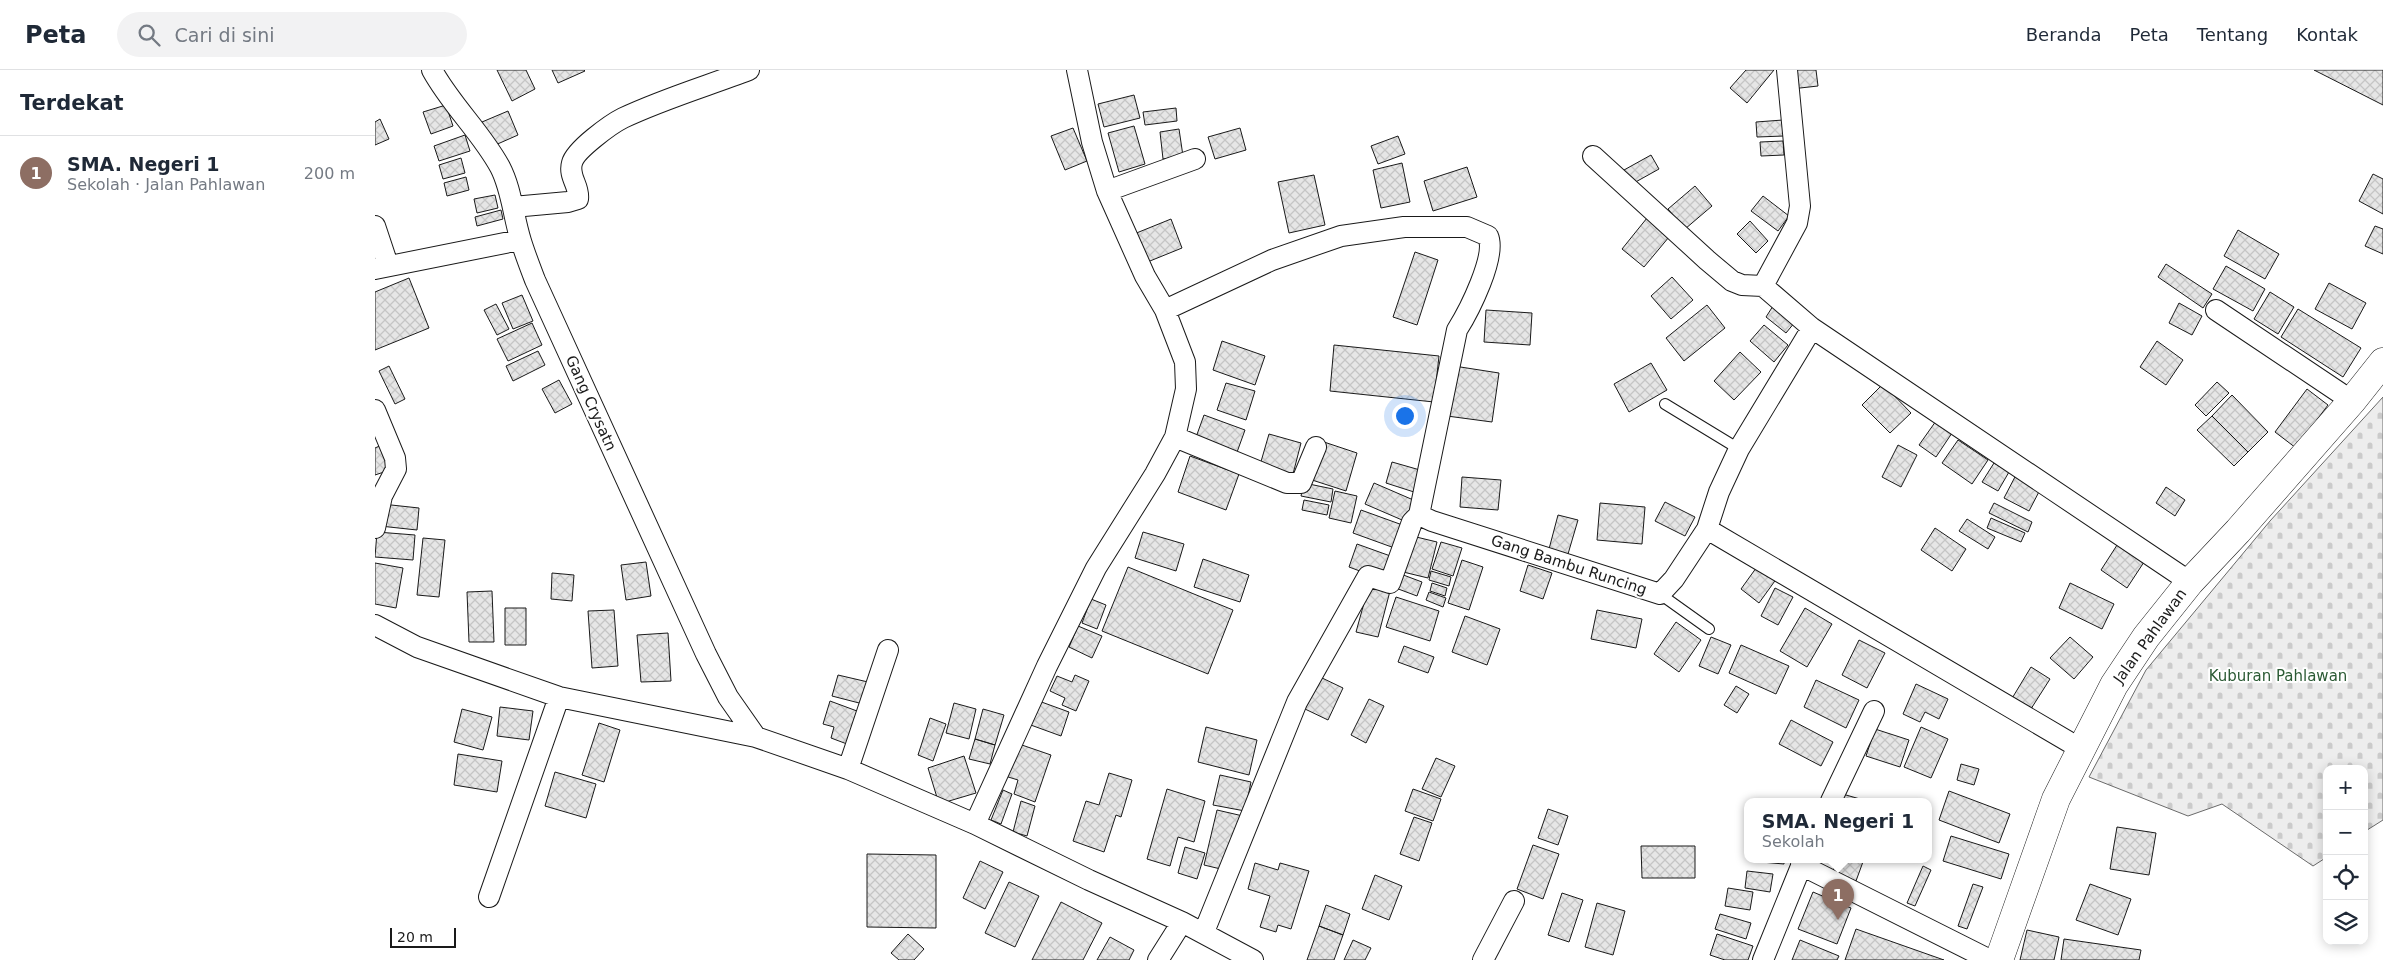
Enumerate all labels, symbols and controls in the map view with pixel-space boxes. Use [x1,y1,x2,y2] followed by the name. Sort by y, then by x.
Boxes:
[117,12,467,57] search box
[25,21,87,49] text: Peta
[135,21,163,49] icon: search
[175,24,274,46] text: Cari di sini
[2026,24,2101,45] text: Beranda
[2129,24,2169,45] text: Peta
[2197,24,2268,45] text: Tentang
[2296,24,2358,45] text: Kontak
[20,91,124,115] text: Terdekat
[67,153,219,175] text: SMA. Negeri 1
[30,164,42,183] text: 1
[304,164,355,183] text: 200 m
[67,175,265,194] text: Sekolah · Jalan Pahlawan
[562,353,620,453] street label: Gang Crysatn
[1392,403,1418,429] your location
[1489,531,1649,599] street label: Gang Bambu Runcing
[2109,585,2190,688] street label: Jalan Pahlawan
[2209,667,2347,685] park label: Kuburan Pahlawan
[2323,765,2368,945] map controls
[2323,765,2368,810] button: +
[1744,798,1932,863] popup
[1762,810,1914,832] text: SMA. Negeri 1
[2323,810,2368,855] button: −
[1762,832,1825,851] text: Sekolah
[2323,855,2368,900] button: locate
[1822,879,1854,920] pin: 1
[2323,900,2368,945] button: layers
[390,925,456,948] scale bar
[397,929,433,945] text: 20 m

